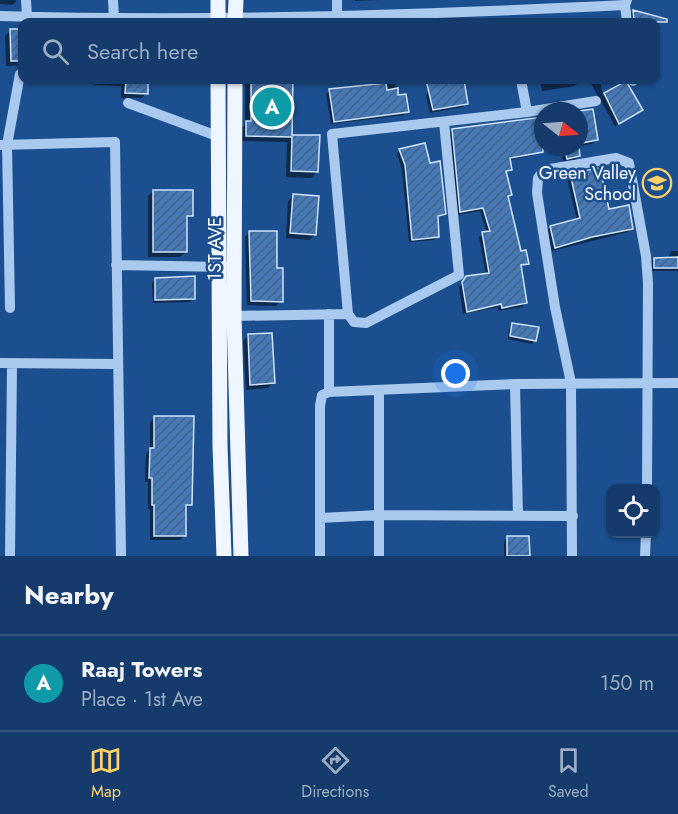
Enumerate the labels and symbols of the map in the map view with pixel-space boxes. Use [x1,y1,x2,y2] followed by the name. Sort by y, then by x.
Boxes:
[252,84,292,130] pin: A
[534,102,588,156] north arrow
[539,160,636,207] place label: Green Valley School
[641,167,673,199] school or university icon: Green Valley School
[202,217,228,281] street label: 1ST AVE
[441,359,470,388] your location

